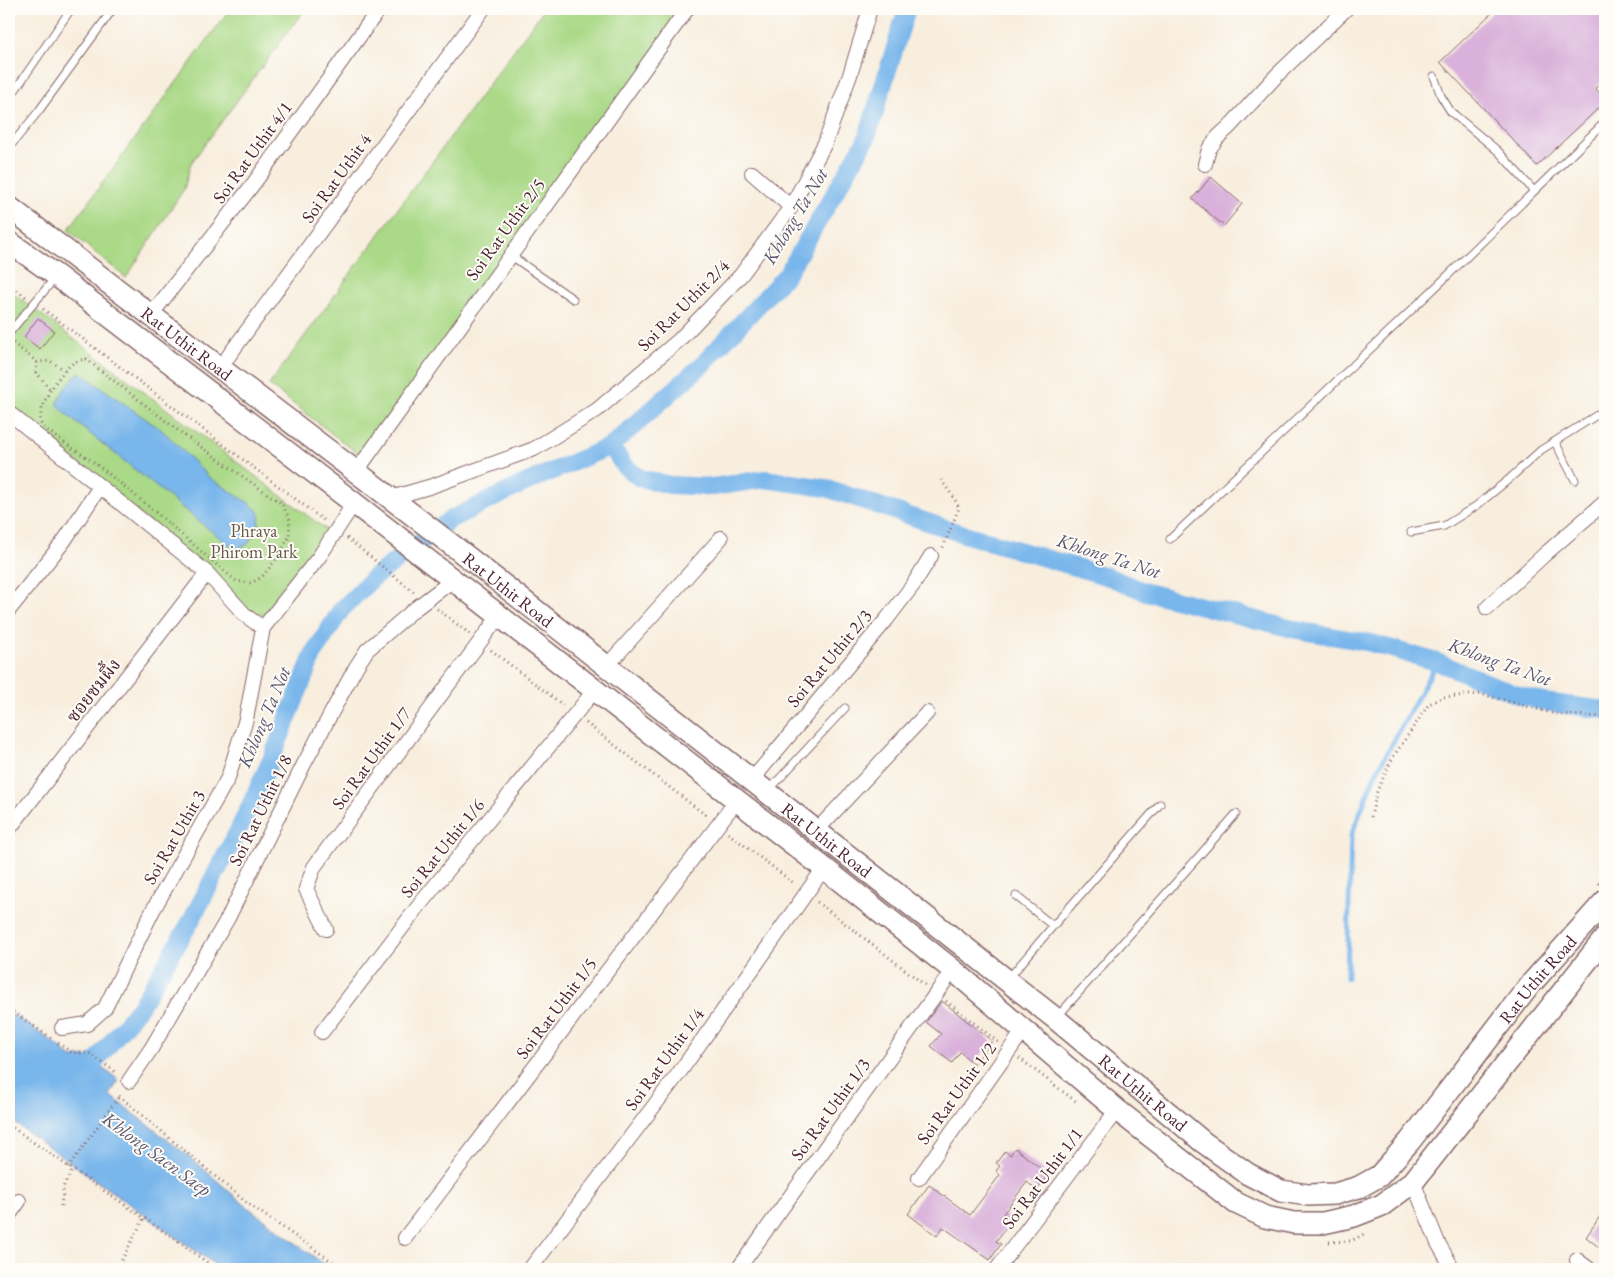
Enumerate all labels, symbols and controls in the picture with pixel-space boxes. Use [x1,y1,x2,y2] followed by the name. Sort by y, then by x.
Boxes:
[207,96,297,208] street label: Soi Rat Uthit 4/1
[296,128,376,227] street label: Soi Rat Uthit 4
[756,162,834,269] water label: Khlong Ta Not
[460,173,550,285] street label: Soi Rat Uthit 2/5
[632,254,734,356] street label: Soi Rat Uthit 2/4
[137,301,238,386] street label: Rat Uthit Road
[211,519,298,563] park label: Phraya Phirom Park
[1053,527,1165,585] water label: Khlong Ta Not
[459,547,559,632] street label: Rat Uthit Road
[781,604,877,712] street label: Soi Rat Uthit 2/3
[1444,632,1556,693] water label: Khlong Ta Not
[59,652,125,727] street label: ซอยชมผึ้ง
[231,661,297,772] water label: Khlong Ta Not
[326,702,416,814] street label: Soi Rat Uthit 1/7
[223,751,297,869] street label: Soi Rat Uthit 1/8
[138,786,210,888] street label: Soi Rat Uthit 3
[395,794,489,902] street label: Soi Rat Uthit 1/6
[777,797,878,883] street label: Rat Uthit Road
[1493,929,1582,1028] street label: Rat Uthit Road
[510,953,602,1063] street label: Soi Rat Uthit 1/5
[619,1003,709,1115] street label: Soi Rat Uthit 1/4
[911,1037,1001,1149] street label: Soi Rat Uthit 1/2
[1094,1048,1193,1136] street label: Rat Uthit Road
[785,1053,875,1165] street label: Soi Rat Uthit 1/3
[97,1106,217,1202] water label: Khlong Saen Saep
[996,1123,1088,1233] street label: Soi Rat Uthit 1/1

